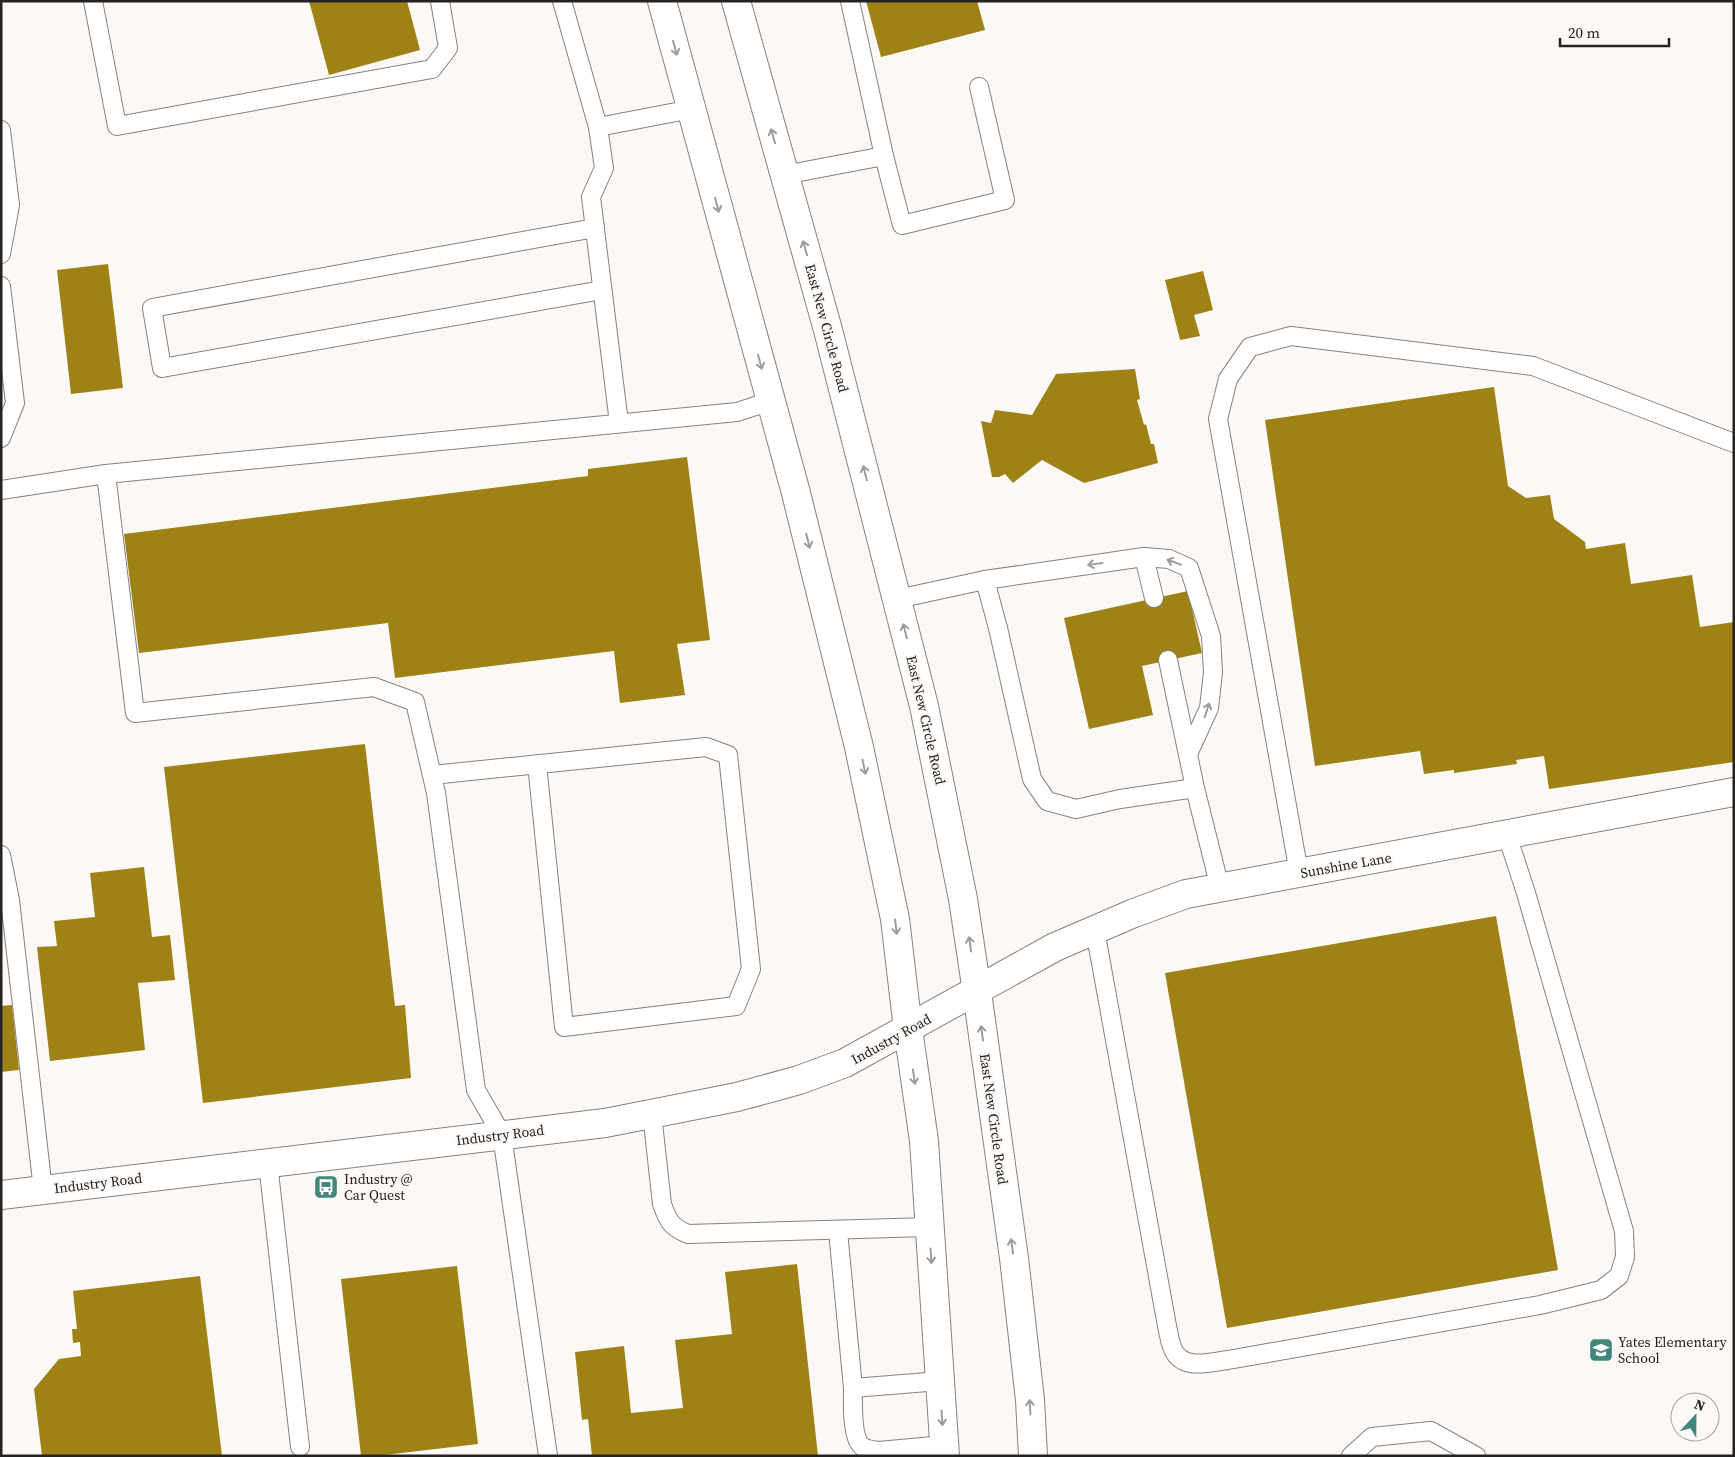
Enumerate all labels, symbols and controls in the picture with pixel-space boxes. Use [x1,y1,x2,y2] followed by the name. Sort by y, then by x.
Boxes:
[1560,15,1669,47] scale bar
[1568,22,1600,43] text: 20 m
[671,40,680,56] one-way arrow
[768,128,777,144] one-way arrow
[713,197,723,213] one-way arrow
[800,241,810,257] one-way arrow
[800,262,854,395] street label: East New Circle Road
[756,353,766,369] one-way arrow
[860,466,869,482] one-way arrow
[804,532,813,548] one-way arrow
[1166,557,1182,566] one-way arrow
[1088,559,1104,569] one-way arrow
[900,623,909,639] one-way arrow
[901,653,951,787] street label: East New Circle Road
[1203,702,1213,718] one-way arrow
[859,759,869,775] one-way arrow
[1299,847,1393,883] street label: Sunshine Lane
[891,918,901,934] one-way arrow
[964,936,974,952] one-way arrow
[847,1009,935,1069] street label: Industry Road
[977,1025,987,1041] one-way arrow
[975,1052,1013,1186] street label: East New Circle Road
[910,1069,920,1085] one-way arrow
[455,1120,545,1150] street label: Industry Road
[53,1168,143,1198] street label: Industry Road
[344,1169,413,1205] place label: Industry @ Car Quest
[313,1174,339,1200] bus stop icon: Industry @ Car Quest
[1007,1238,1017,1254] one-way arrow
[927,1248,936,1264] one-way arrow
[1618,1332,1727,1368] place label: Yates Elementary School
[1588,1337,1614,1363] school or university icon: Yates Elementary School
[1670,1392,1720,1442] north arrow
[1691,1394,1708,1416] text: N
[1026,1399,1035,1415] one-way arrow
[938,1410,947,1426] one-way arrow

